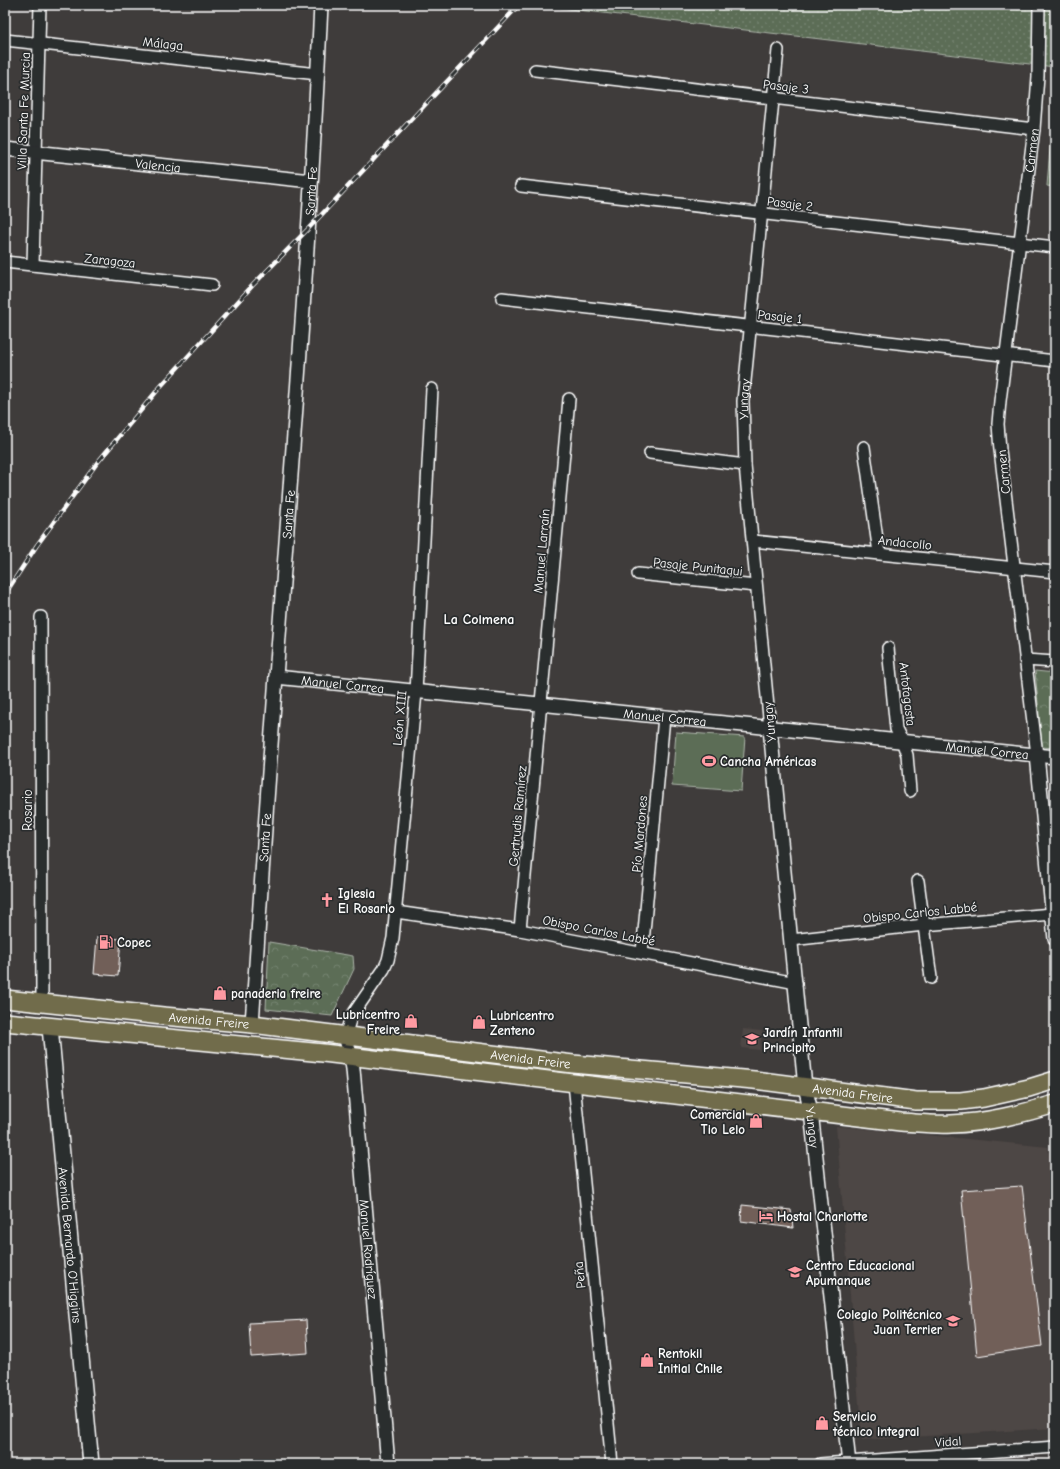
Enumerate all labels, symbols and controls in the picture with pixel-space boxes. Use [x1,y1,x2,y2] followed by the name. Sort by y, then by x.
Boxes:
[142,34,184,53] street label: Málaga
[14,52,33,170] street label: Villa Santa Fe Murcia
[762,76,810,97] street label: Pasaje 3
[1022,127,1042,173] street label: Carmen
[135,156,182,175] street label: Valencia
[302,166,320,216] street label: Santa Fe
[766,193,814,214] street label: Pasaje 2
[84,250,136,271] street label: Zaragoza
[757,307,803,326] street label: Pasaje 1
[736,378,753,420] street label: Yungay
[994,449,1013,495] street label: Carmen
[279,489,298,539] street label: Santa Fe
[530,508,553,594] street label: Manuel Larraín
[877,532,933,553] street label: Andacollo
[652,554,743,579] street label: Pasaje Punitaqui
[444,611,514,628] district label: La Colmena
[896,661,919,727] street label: Antofagasta
[300,673,385,696] street label: Manuel Correa
[390,690,409,746] street label: León XIII
[760,701,779,743] street label: Yungay
[623,706,707,729] street label: Manuel Correa
[945,739,1029,762] street label: Manuel Correa
[701,753,717,769] sports icon: Cancha Américas
[720,754,817,769] place label: Cancha Américas
[506,765,529,867] street label: Gertrudis Ramírez
[20,789,35,831] street label: Rosario
[629,795,650,873] street label: Pío Mardones
[256,812,274,862] street label: Santa Fe
[338,886,395,916] place label: Iglesia El Rosario
[319,892,335,908] church icon: Iglesia El Rosario
[862,899,978,926] street label: Obispo Carlos Labbé
[541,912,657,949] street label: Obispo Carlos Labbé
[98,934,114,950] fuel station icon: Copec
[117,935,151,950] place label: Copec
[212,985,228,1001] shop icon: panaderia freire
[231,986,321,1001] place label: panaderia freire
[336,1007,401,1037] place label: Lubricentro Freire
[490,1008,554,1038] place label: Lubricentro Zenteno
[168,1010,250,1032] street label: Avenida Freire
[403,1013,419,1029] shop icon: Lubricentro Freire
[471,1014,487,1030] shop icon: Lubricentro Zenteno
[763,1025,843,1055] place label: Jardín Infantil Principito
[744,1031,760,1047] school or university icon: Jardín Infantil Principito
[490,1047,572,1072] street label: Avenida Freire
[812,1081,894,1106] street label: Avenida Freire
[802,1105,822,1149] street label: Yungay
[690,1107,745,1137] place label: Comercial Tio Lelo
[748,1113,764,1129] shop icon: Comercial Tio Lelo
[55,1166,85,1324] street label: Avenida Bernardo O'Higgins
[357,1199,380,1300] street label: Manuel Rodríguez
[758,1208,774,1224] hotel icon: Hostal Charlotte
[777,1209,868,1224] place label: Hostal Charlotte
[806,1258,915,1288] place label: Centro Educacional Apumanque
[571,1261,588,1289] street label: Peña
[787,1264,803,1280] school or university icon: Centro Educacional Apumanque
[837,1307,943,1337] place label: Colegio Politécnico Juan Terrier
[945,1313,961,1329] school or university icon: Colegio Politécnico Juan Terrier
[658,1346,723,1376] place label: Rentokil Initial Chile
[639,1352,655,1368] shop icon: Rentokil Initial Chile
[832,1409,919,1439] place label: Servicio técnico integral
[814,1415,830,1431] shop icon: Servicio técnico integral
[934,1433,962,1450] street label: Vidal

